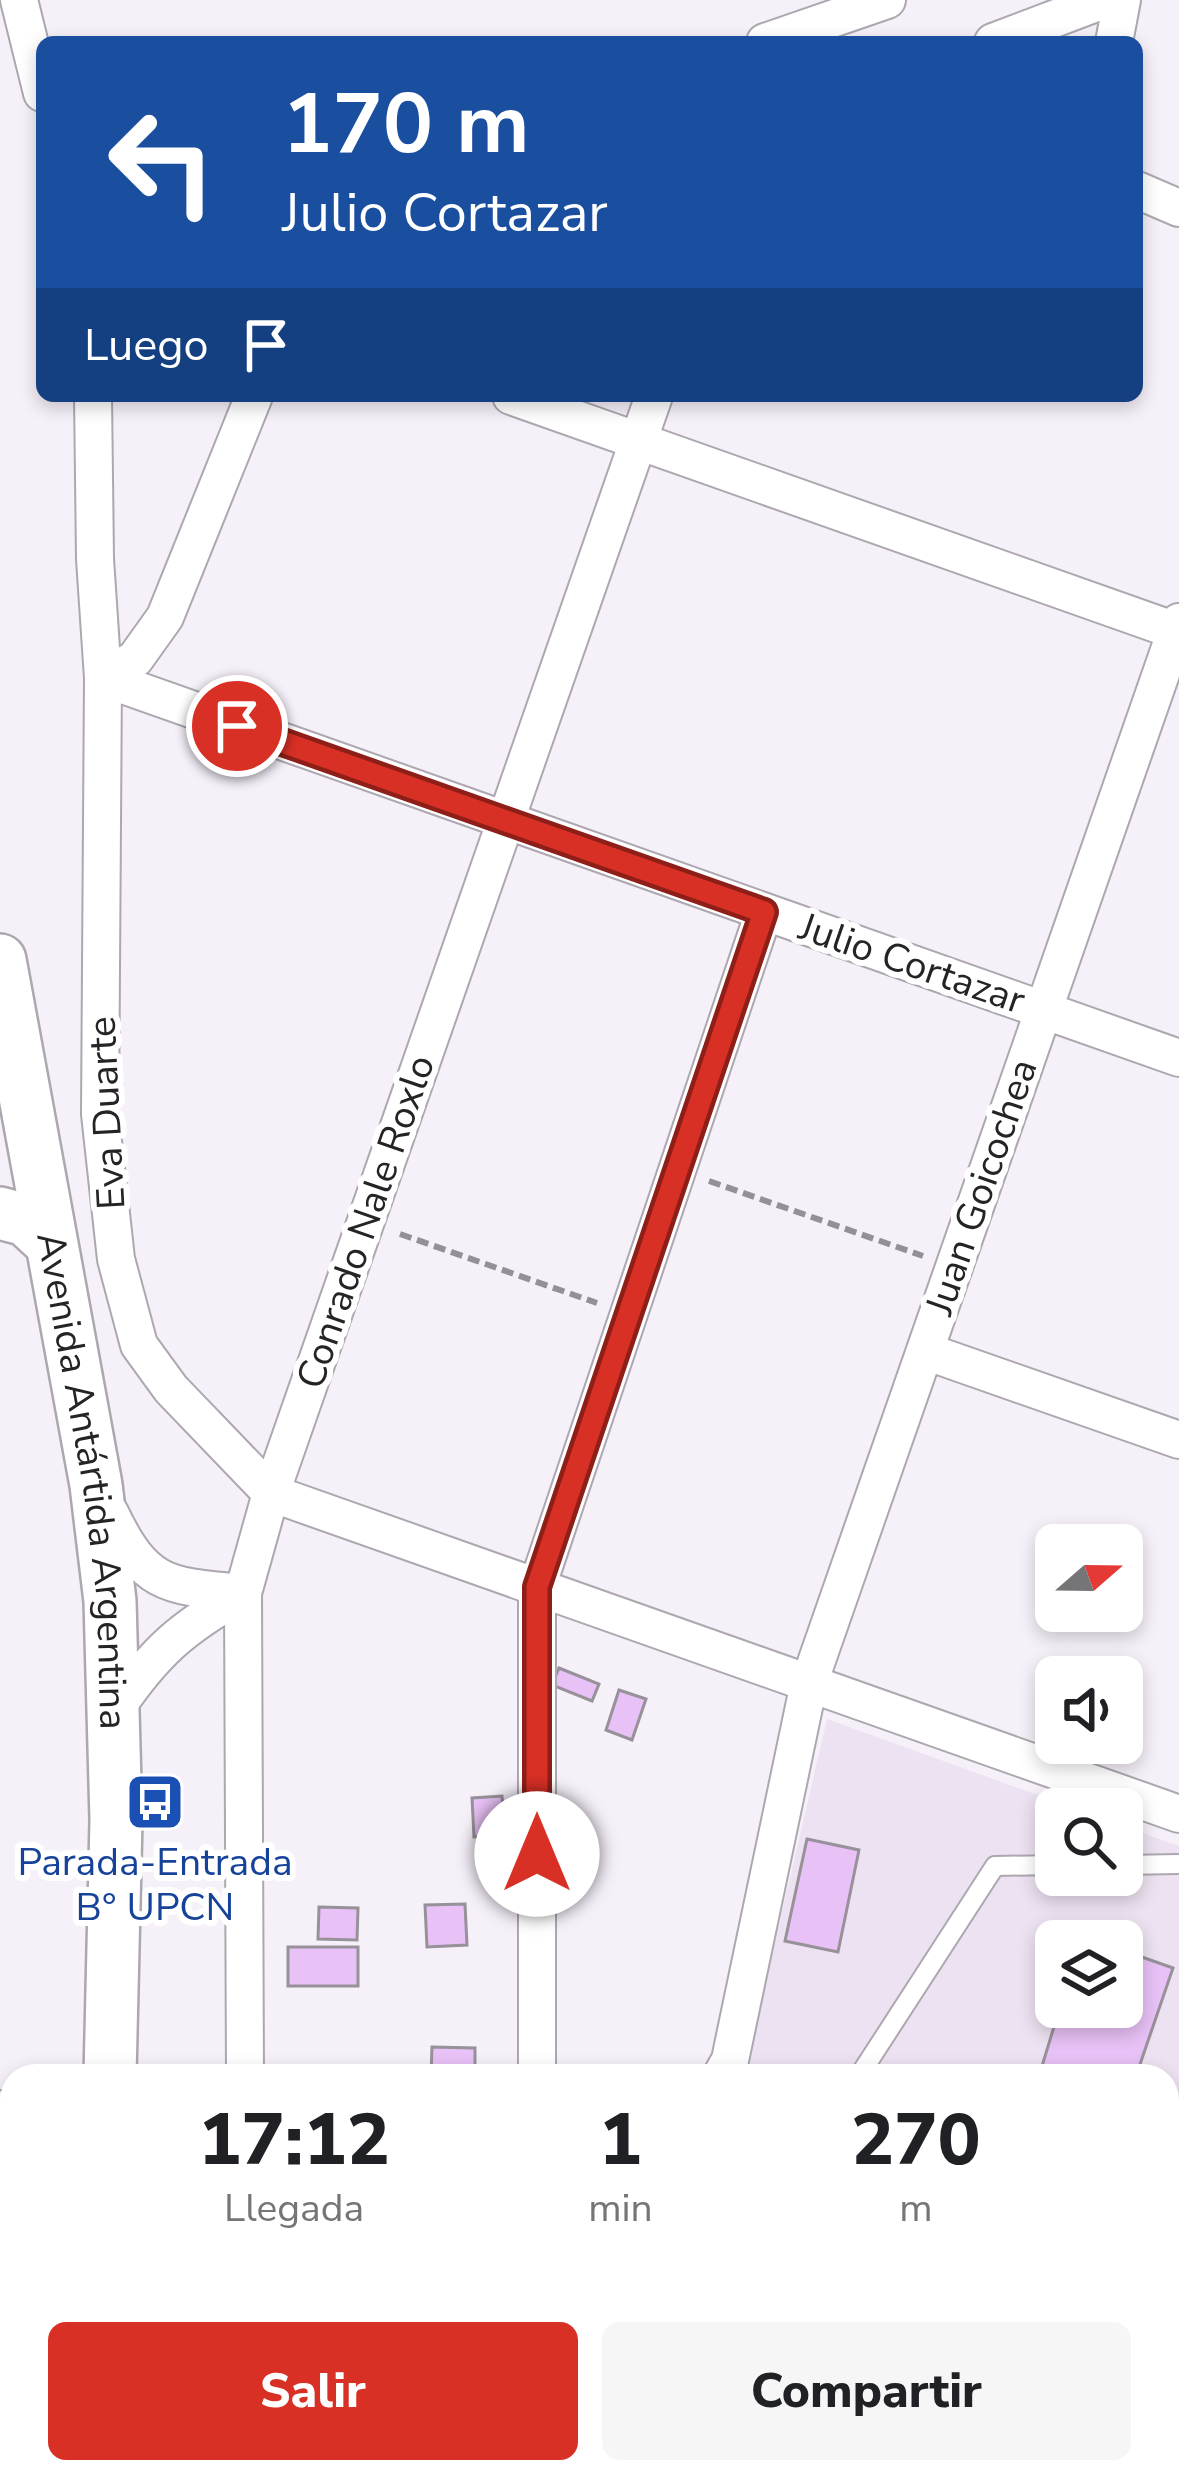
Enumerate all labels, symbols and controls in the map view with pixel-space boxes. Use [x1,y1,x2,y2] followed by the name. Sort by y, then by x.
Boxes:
[282,67,530,182] text: 170 m
[84,84,240,240] icon: left
[282,176,608,250] text: Julio Cortazar
[233,312,299,378] icon: arrive
[84,315,209,376] text: Luego
[186,675,288,777] pin
[204,693,270,759] icon: arrive
[791,900,1032,1027] street label: Julio Cortazar
[75,1015,139,1211] street label: Eva Duarte
[284,1048,448,1396] street label: Conrado Nale Roxlo
[913,1052,1051,1323] street label: Juan Goicochea
[24,1228,140,1730] street label: Avenida Antártida Argentina
[1035,1524,1143,1632] north arrow
[1035,1524,1143,2028] map controls
[1035,1656,1143,1764] button: sound
[124,1771,186,1833] bus stop icon: Parada-Entrada B° UPCN
[1035,1788,1143,1896] button: search
[474,1791,600,1917] position arrow
[17,1836,293,1934] place label: Parada-Entrada B° UPCN
[1035,1920,1143,2028] button: layers
[198,2091,390,2189] text: 17:12
[599,2091,642,2189] text: 1
[851,2091,981,2189] text: 270
[224,2182,364,2235] text: Llegada
[588,2182,653,2235] text: min
[899,2182,933,2235] text: m
[48,2322,578,2460] button: Salir
[602,2322,1131,2460] button: Compartir

